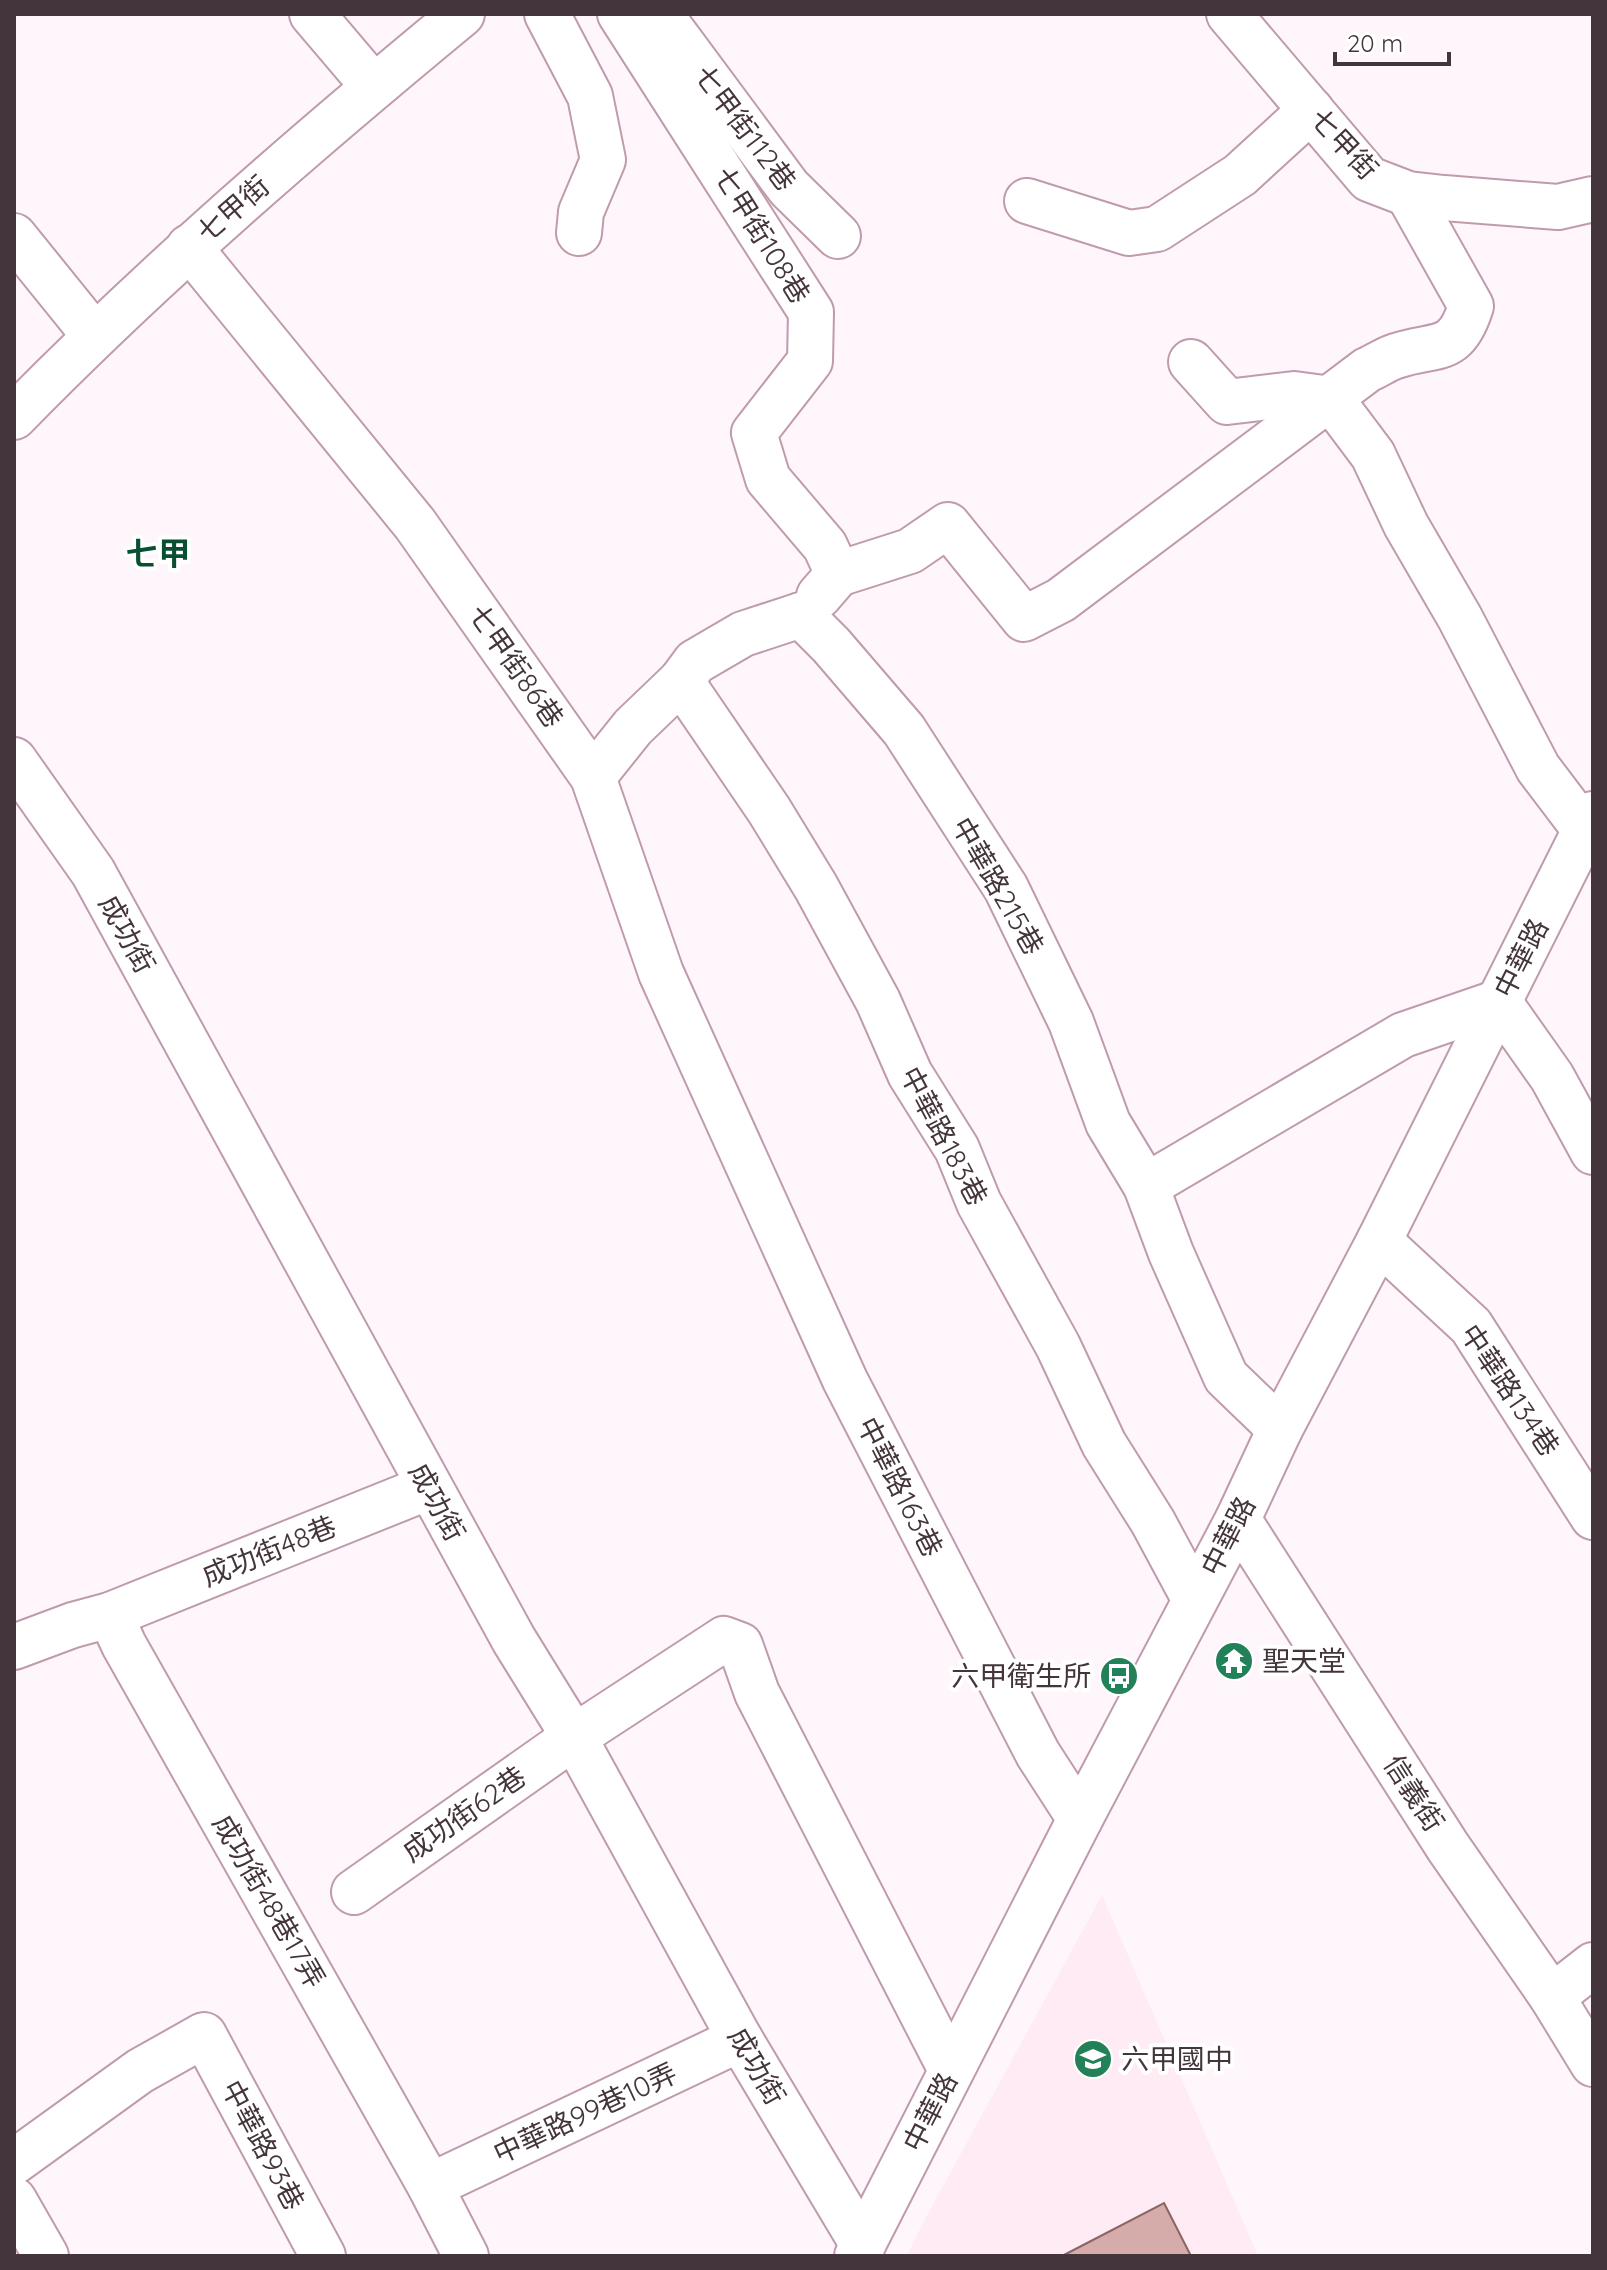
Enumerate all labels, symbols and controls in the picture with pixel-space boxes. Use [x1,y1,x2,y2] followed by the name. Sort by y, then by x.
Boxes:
[1335,16,1449,66] scale bar
[1347,28,1403,58] text: 20 m
[687,58,804,197] street label: 七甲街112巷
[1303,101,1386,186] street label: 七甲街
[707,160,818,309] street label: 七甲街108巷
[189,168,276,249] street label: 七甲街
[126,533,190,573] district label: 七甲
[461,597,572,734] street label: 七甲街86巷
[945,811,1052,961] street label: 中華路215巷
[92,889,163,979] street label: 成功街
[1486,912,1555,1003] street label: 中華路
[893,1060,996,1211] street label: 中華路183巷
[1453,1317,1567,1462] street label: 中華路134巷
[850,1411,951,1562] street label: 中華路163巷
[402,1457,473,1547] street label: 成功街
[1193,1490,1262,1581] street label: 中華路
[196,1508,341,1593] street label: 成功街48巷
[1213,1640,1255,1682] temple icon: 聖天堂
[1262,1643,1346,1678] place label: 聖天堂
[1098,1655,1140,1697] bus stop icon: 六甲衛生所
[951,1658,1091,1693] place label: 六甲衛生所
[1377,1748,1452,1837] street label: 信義街
[395,1758,532,1869] street label: 成功街62巷
[206,1808,333,1994] street label: 成功街48巷17弄
[721,2021,794,2111] street label: 成功街
[1072,2038,1114,2080] school or university icon: 六甲國中
[1121,2041,1233,2076] place label: 六甲國中
[488,2055,682,2170] street label: 中華路99巷10弄
[895,2066,964,2157] street label: 中華路
[215,2074,312,2216] street label: 中華路93巷

